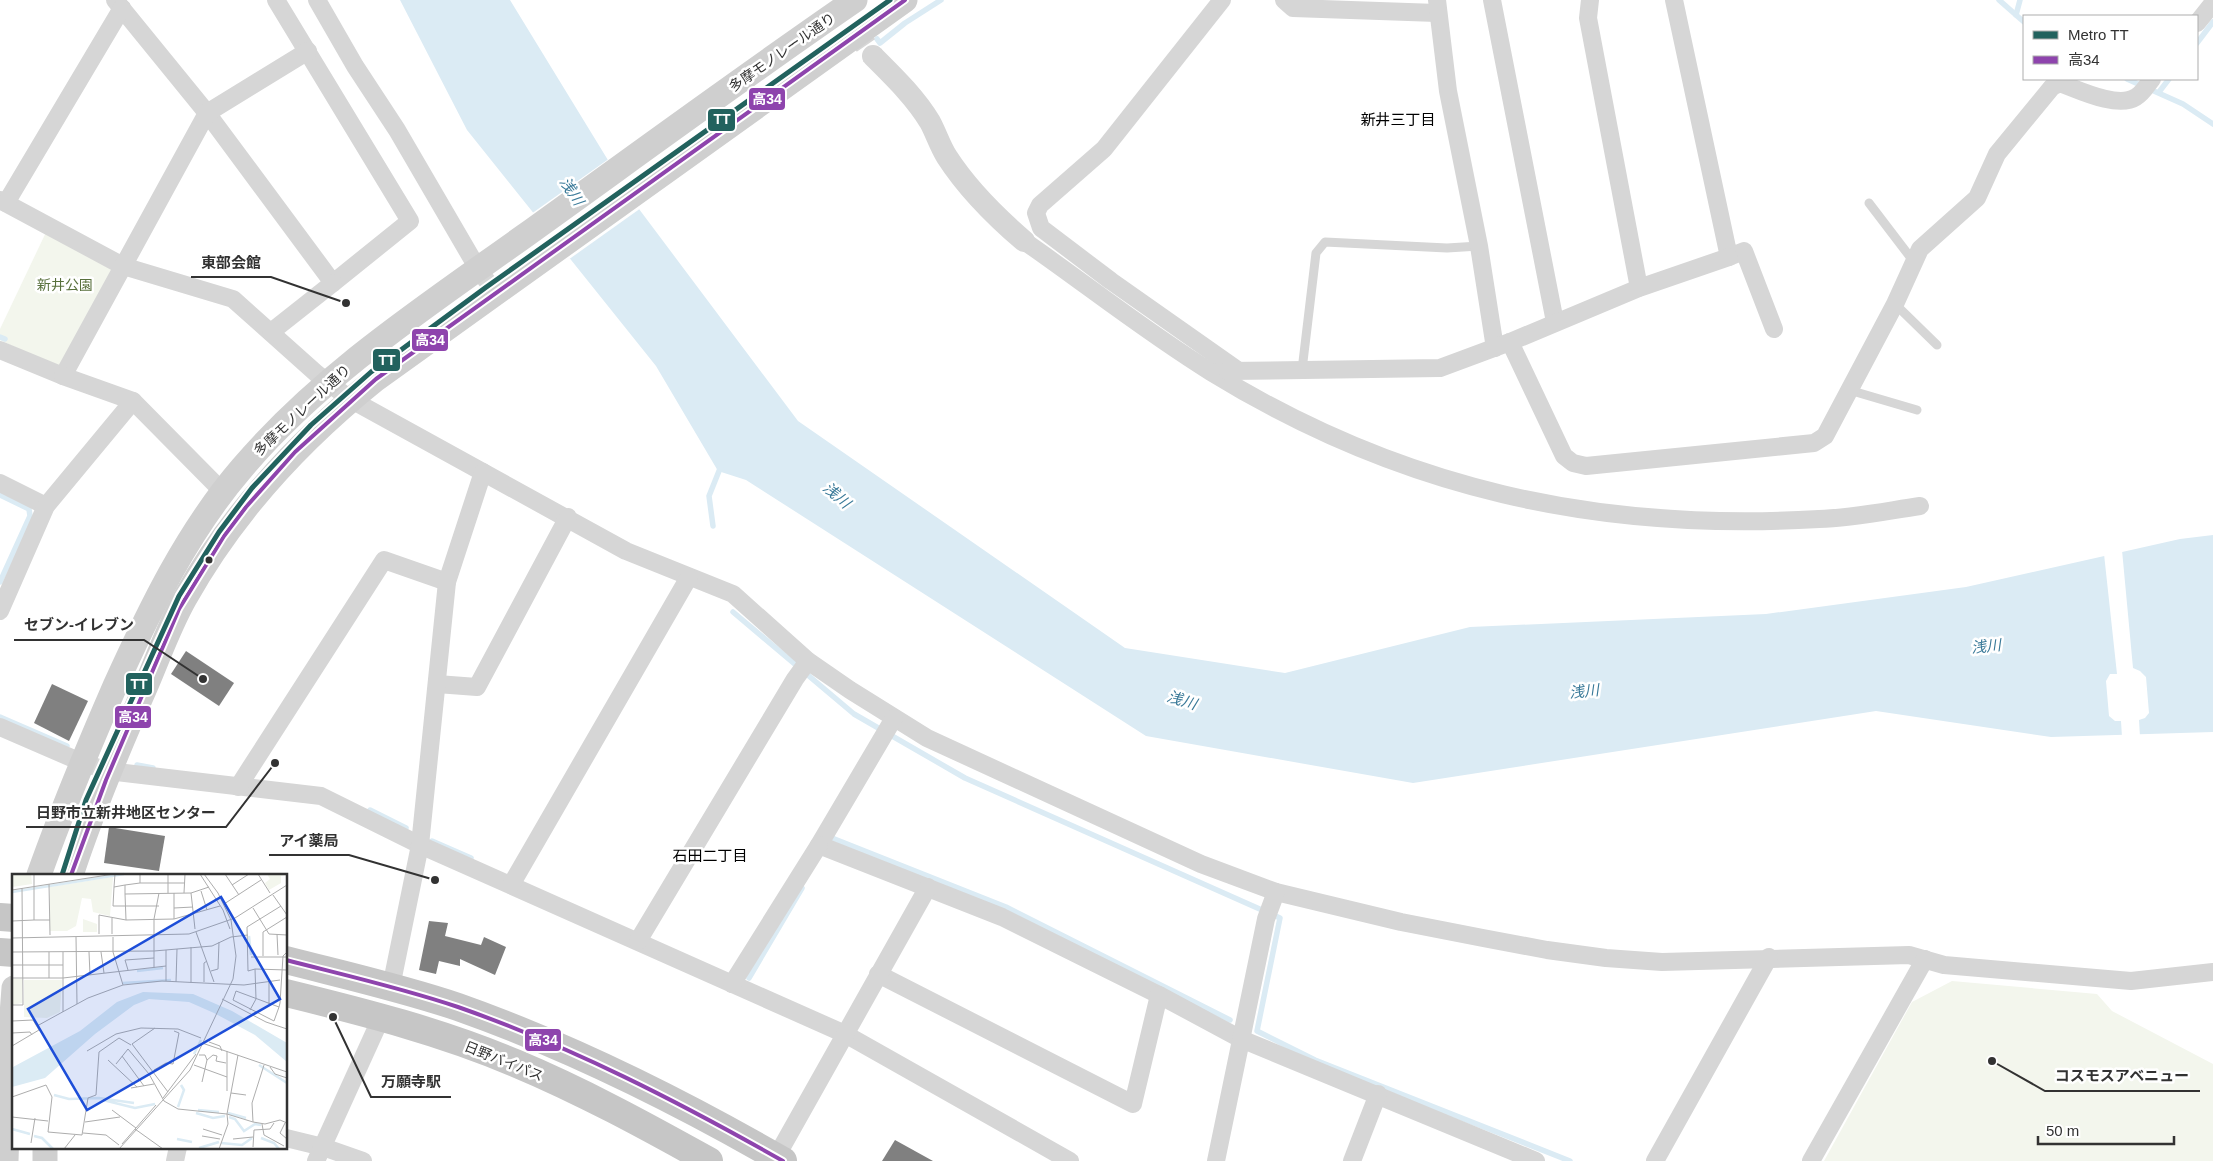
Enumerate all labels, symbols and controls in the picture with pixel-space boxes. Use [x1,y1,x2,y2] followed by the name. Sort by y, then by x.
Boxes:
[726,9,838,95] street label: 多摩モノレール通り
[2023,15,2198,80] legend
[2068,26,2129,43] text: Metro TT
[2068,51,2100,68] text: 高34
[748,87,786,111] line badge: 高34
[752,91,782,107] text: 高34
[707,108,736,132] line badge: TT
[713,111,731,127] text: TT
[1360,111,1436,128] district label: 新井三丁目
[557,174,588,210] water label: 浅川
[191,247,271,277] callout: 東部会館
[201,254,261,271] text: 東部会館
[37,277,93,293] park label: 新井公園
[411,328,449,352] line badge: 高34
[415,332,445,348] text: 高34
[372,348,401,372] line badge: TT
[378,352,396,368] text: TT
[250,361,354,459] street label: 多摩モノレール通り
[820,479,855,513] water label: 浅川
[204,555,214,565] unlabelled marker
[14,610,144,640] callout: セブン-イレブン
[24,616,134,633] text: セブン-イレブン
[1970,636,2004,656] water label: 浅川
[125,672,153,696] line badge: TT
[130,676,148,692] text: TT
[1568,681,1602,701] water label: 浅川
[1165,687,1201,713] water label: 浅川
[114,705,152,729] line badge: 高34
[118,709,148,725] text: 高34
[26,797,226,827] callout: 日野市立新井地区センター
[36,804,216,821] text: 日野市立新井地区センター
[269,825,349,855] callout: アイ薬局
[279,832,339,849] text: アイ薬局
[672,847,748,864] district label: 石田二丁目
[12,874,288,1148] inset map
[524,1028,562,1052] line badge: 高34
[528,1032,558,1048] text: 高34
[462,1038,546,1084] street label: 日野バイパス
[2045,1061,2200,1091] callout: コスモスアベニュー
[371,1067,451,1097] callout: 万願寺駅
[2055,1067,2189,1084] text: コスモスアベニュー
[381,1073,441,1090] text: 万願寺駅
[2038,1114,2174,1146] scale bar
[2046,1122,2079,1139] text: 50 m

